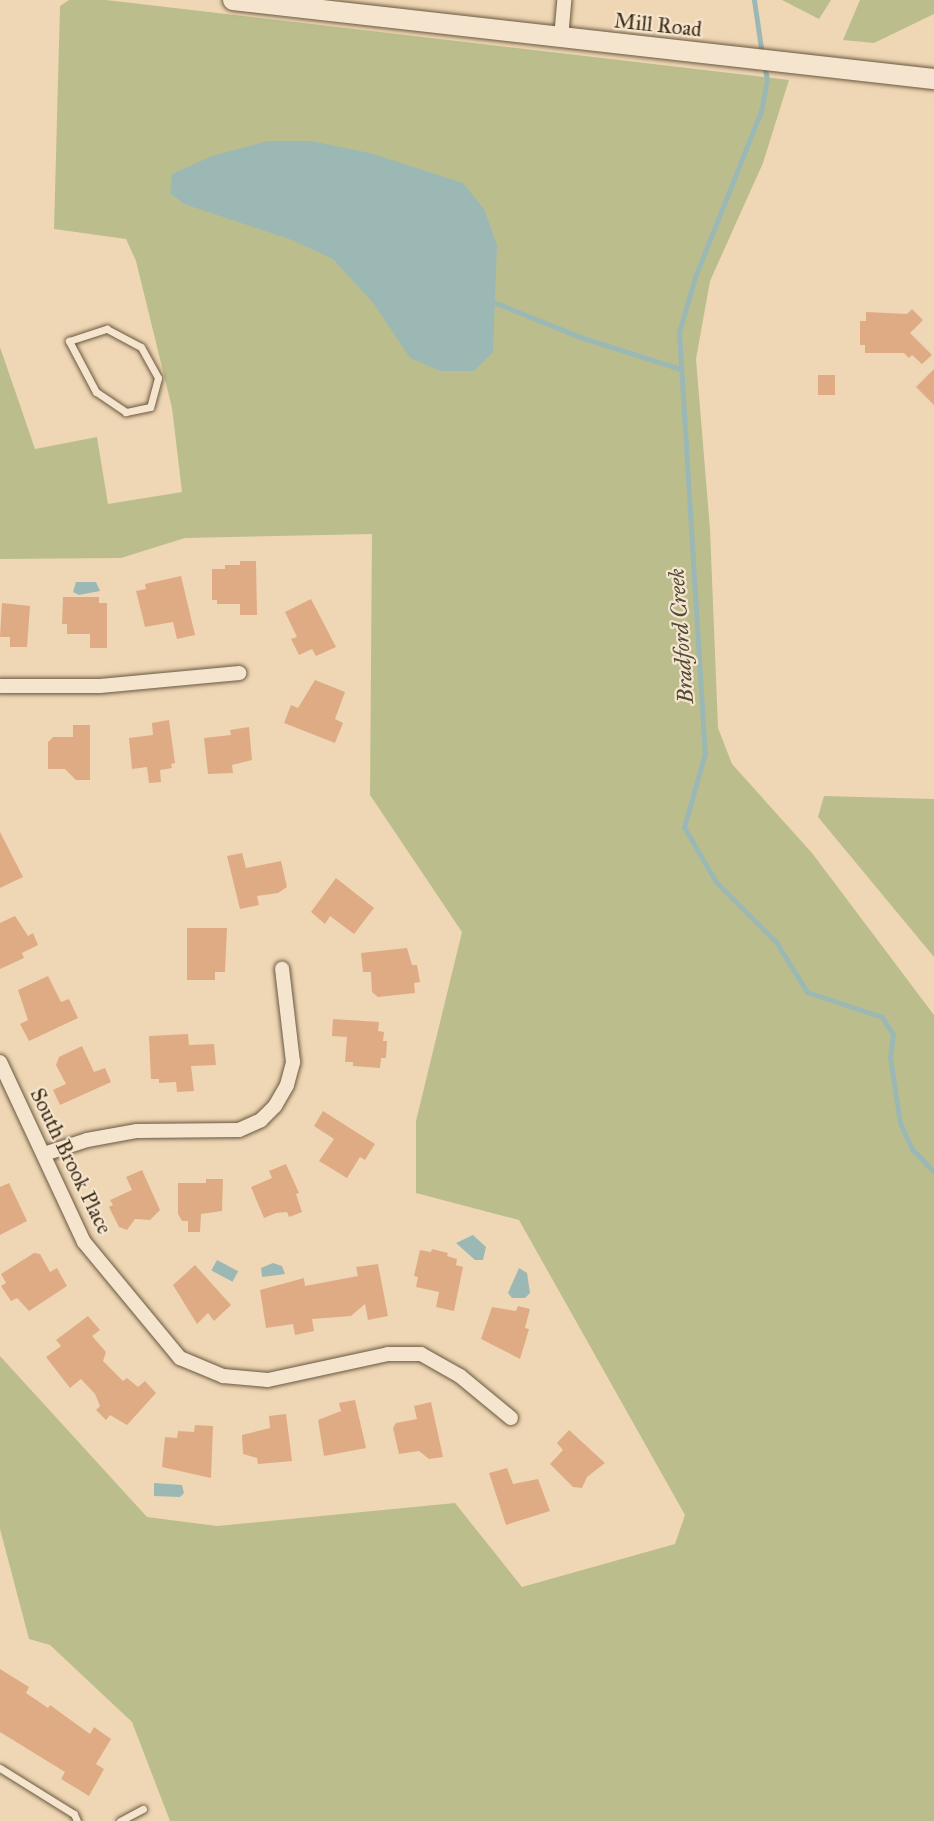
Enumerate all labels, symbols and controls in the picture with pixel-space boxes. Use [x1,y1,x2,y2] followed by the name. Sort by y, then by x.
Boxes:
[613,8,703,42] street label: Mill Road
[663,567,699,705] water label: Bradford Creek
[25,1084,117,1238] street label: South Brook Place

